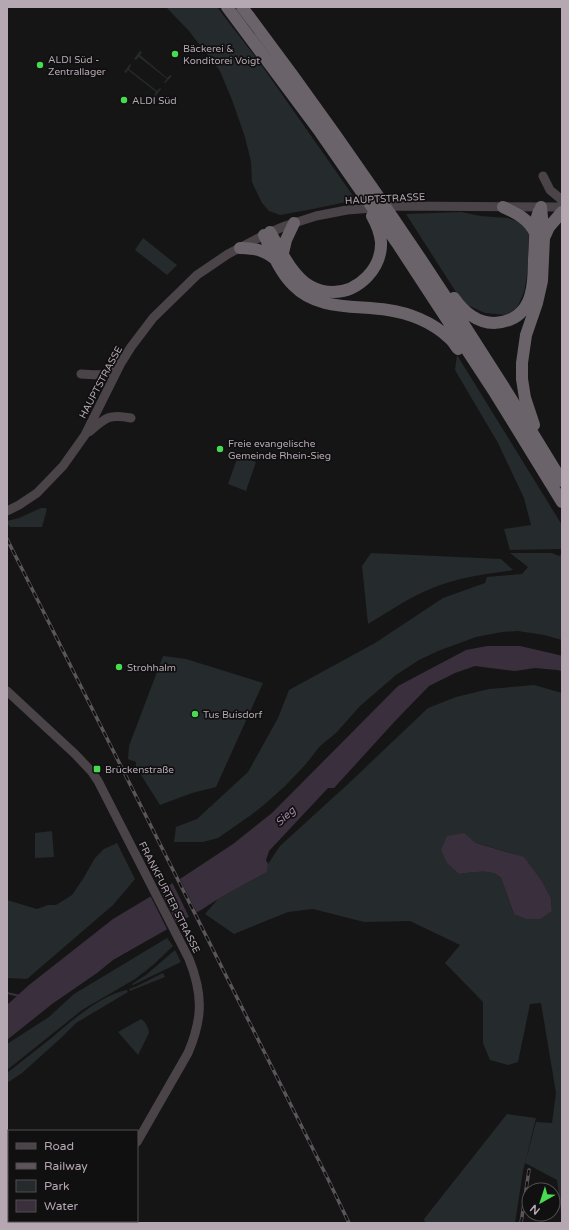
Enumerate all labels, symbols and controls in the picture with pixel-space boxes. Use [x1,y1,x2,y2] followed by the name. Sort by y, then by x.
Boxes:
[183,43,260,67] place label: Bäckerei & Konditorei Voigt
[170,49,180,59] marker: Bäckerei & Konditorei Voigt
[48,54,106,78] place label: ALDI Süd - Zentrallager
[35,60,45,70] marker: ALDI Süd - Zentrallager
[119,95,129,105] marker: ALDI Süd
[132,95,177,107] place label: ALDI Süd
[345,191,425,207] street label: HAUPTSTRASSE
[77,344,125,421] street label: HAUPTSTRASSE
[228,438,331,462] place label: Freie evangelische Gemeinde Rhein-Sieg
[215,444,225,454] marker: Freie evangelische Gemeinde Rhein-Sieg
[114,662,124,672] marker: Strohhalm
[127,662,176,674] place label: Strohhalm
[190,709,200,719] marker: Tus Buisdorf
[203,709,262,721] place label: Tus Buisdorf
[92,764,102,774] marker: Brückenstraße
[105,764,174,776] place label: Brückenstraße
[273,803,299,829] water label: Sieg
[136,840,202,955] street label: FRANKFURTER STRASSE
[8,1130,138,1222] legend
[44,1139,74,1153] text: Road
[44,1159,88,1173] text: Railway
[44,1179,70,1193] text: Park
[521,1182,561,1222] north arrow
[44,1199,79,1213] text: Water
[527,1202,543,1217] text: N

